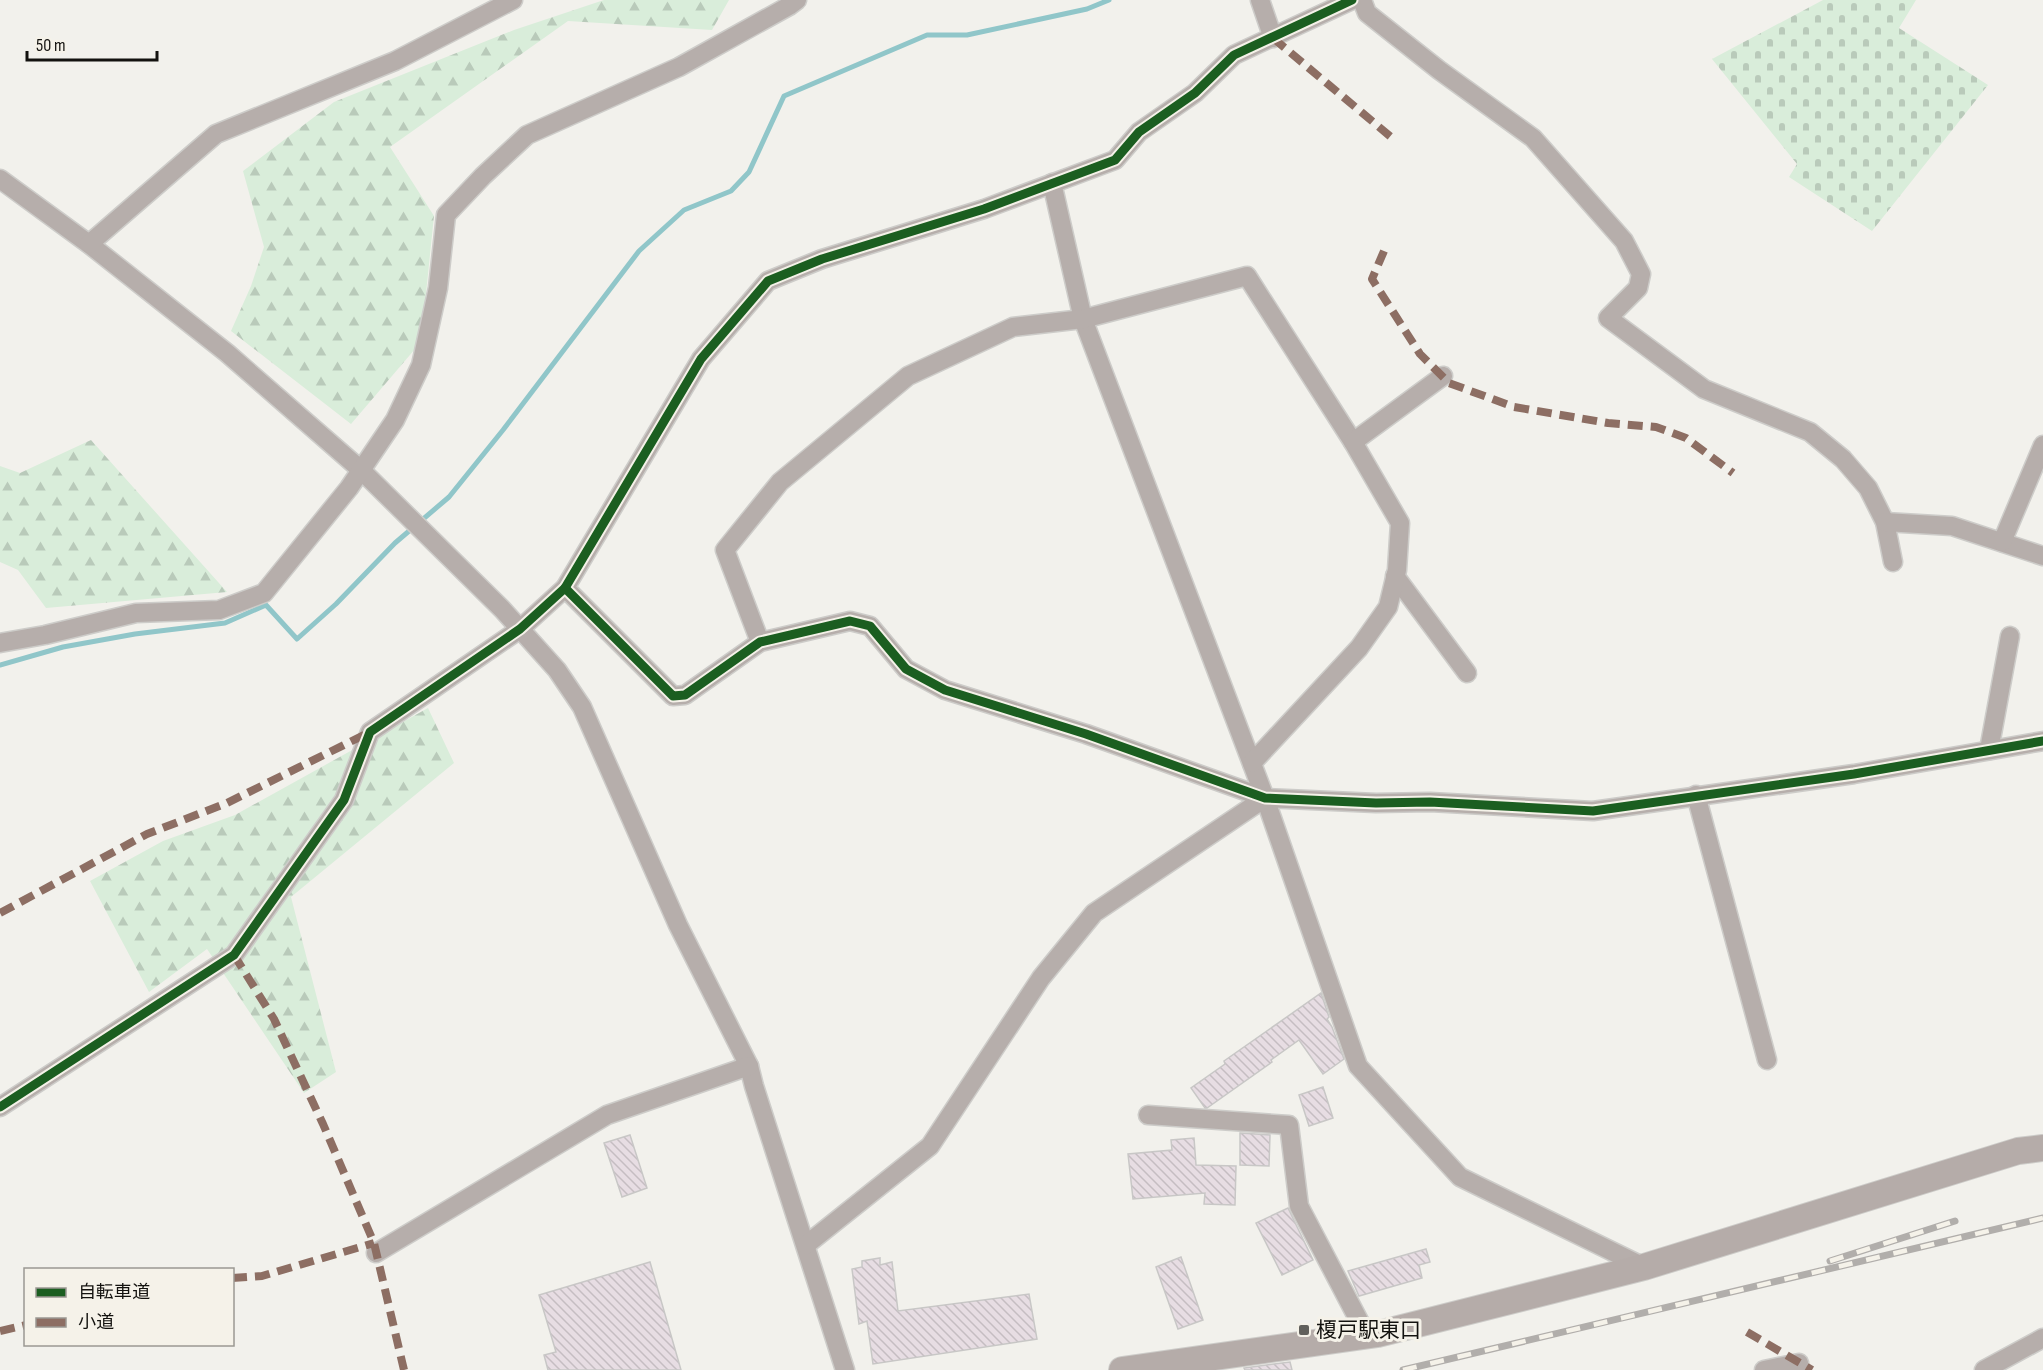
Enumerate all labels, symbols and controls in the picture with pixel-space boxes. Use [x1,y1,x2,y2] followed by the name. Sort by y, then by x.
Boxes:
[27,24,158,62] scale bar
[36,35,66,56] text: 50 m
[24,1268,234,1346] legend
[78,1282,150,1303] text: 自転車道
[78,1312,114,1333] text: 小道
[1316,1318,1421,1343] place label: 榎戸駅東口
[1297,1323,1311,1337] marker: 榎戸駅東口

